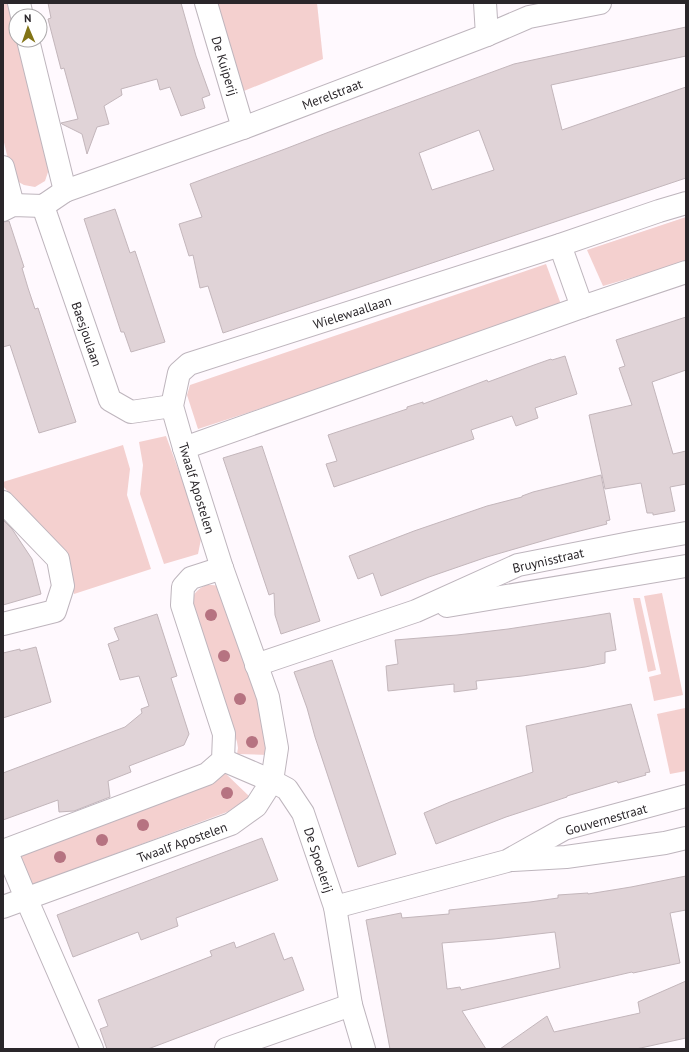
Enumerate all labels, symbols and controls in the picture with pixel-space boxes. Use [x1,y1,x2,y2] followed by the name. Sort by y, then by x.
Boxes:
[8,8,48,48] north arrow
[24,11,32,25] text: N
[207,34,242,98] street label: De Kuiperij
[300,75,365,114] street label: Merelstraat
[311,292,393,333] street label: Wielewaallaan
[68,300,106,369] street label: Baesjoulaan
[175,440,218,536] street label: Twaalf Apostelen
[511,544,586,577] street label: Bruynisstraat
[563,800,650,839] street label: Gouvernestraat
[135,818,229,867] street label: Twaalf Apostelen
[300,825,337,895] street label: De Spoelerij

